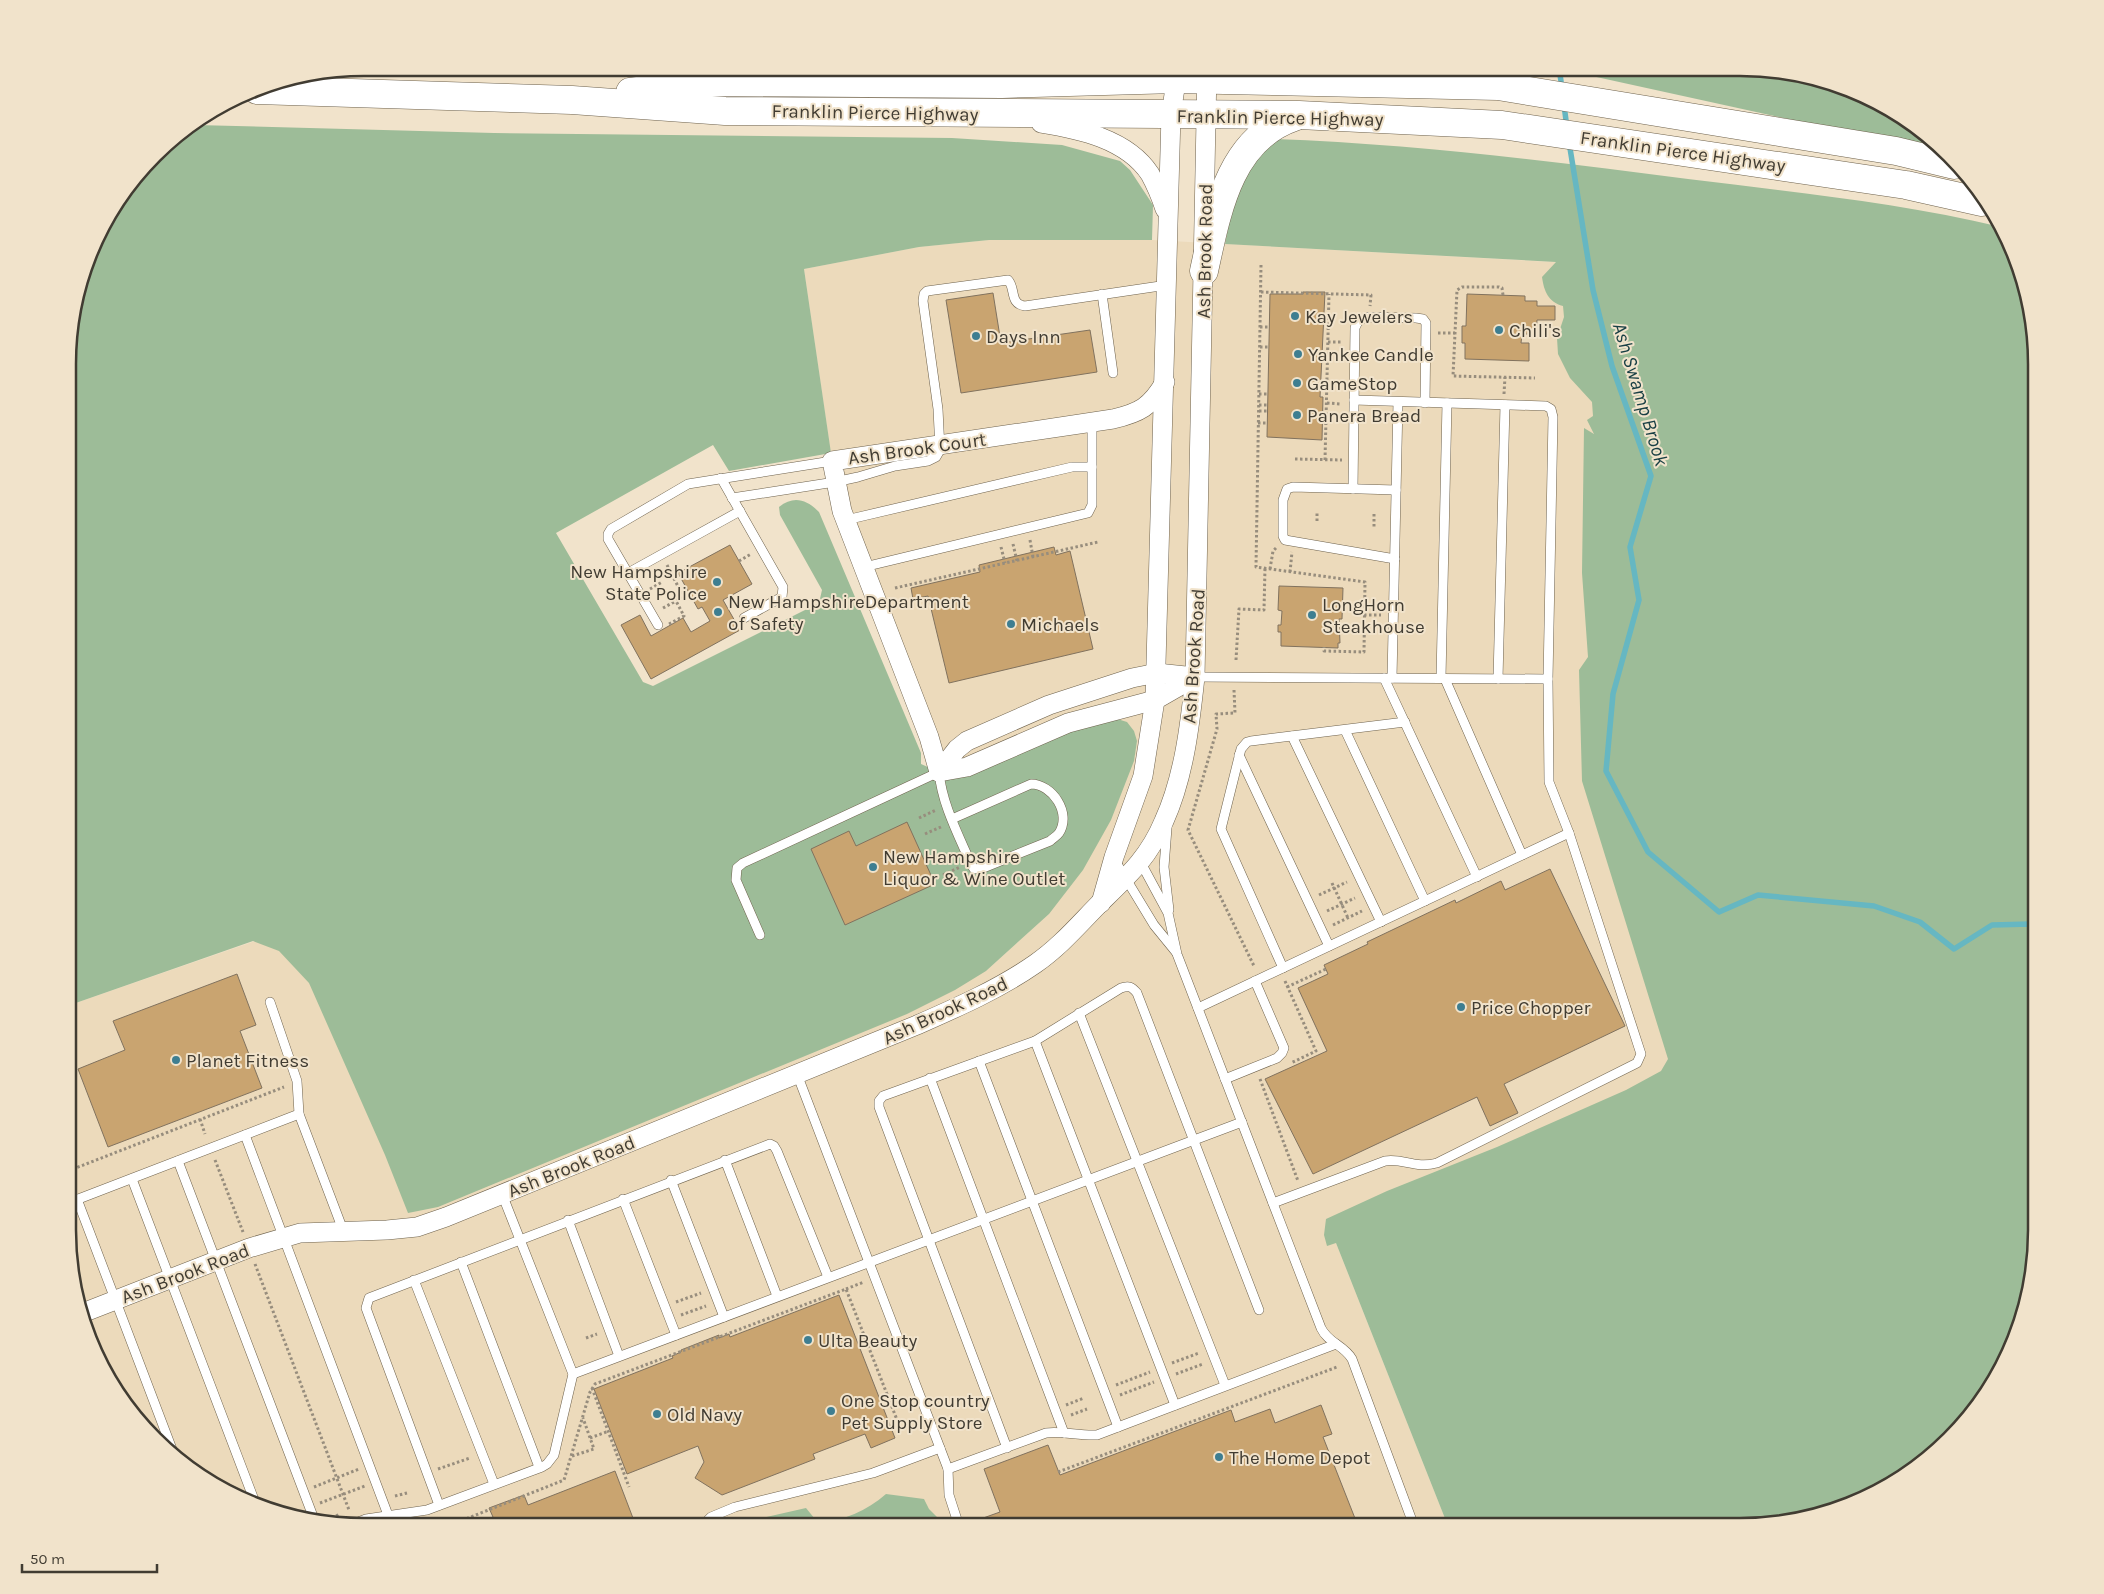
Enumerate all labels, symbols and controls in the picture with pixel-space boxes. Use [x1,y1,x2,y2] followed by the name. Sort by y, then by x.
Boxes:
[771,100,979,126] street label: Franklin Pierce Highway
[1176,105,1384,131] street label: Franklin Pierce Highway
[1579,127,1787,177] street label: Franklin Pierce Highway
[1193,183,1217,319] street label: Ash Brook Road
[1305,306,1413,328] place label: Kay Jewelers
[1289,310,1301,322] marker: Kay Jewelers
[1509,320,1561,342] place label: Chili's
[1608,320,1673,469] water label: Ash Swamp Brook
[1493,324,1505,336] marker: Chili's
[986,326,1061,348] place label: Days Inn
[970,330,982,342] marker: Days Inn
[1308,344,1434,366] place label: Yankee Candle
[1292,348,1304,360] marker: Yankee Candle
[1307,373,1397,395] place label: GameStop
[1291,377,1303,389] marker: GameStop
[1307,405,1421,427] place label: Panera Bread
[1291,409,1303,421] marker: Panera Bread
[847,428,988,470] street label: Ash Brook Court
[570,561,707,605] place label: New Hampshire State Police
[711,576,723,588] marker: New Hampshire State Police
[1178,588,1210,724] street label: Ash Brook Road
[728,591,969,635] place label: New HampshireDepartment of Safety
[1322,594,1425,638] place label: LongHorn Steakhouse
[712,606,724,618] marker: New HampshireDepartment of Safety
[1306,609,1318,621] marker: LongHorn Steakhouse
[1021,614,1100,636] place label: Michaels
[1005,618,1017,630] marker: Michaels
[883,846,1065,890] place label: New Hampshire Liquor & Wine Outlet
[867,861,879,873] marker: New Hampshire Liquor & Wine Outlet
[879,972,1011,1049] street label: Ash Brook Road
[1471,997,1591,1019] place label: Price Chopper
[1455,1001,1467,1013] marker: Price Chopper
[186,1050,309,1072] place label: Planet Fitness
[170,1054,182,1066] marker: Planet Fitness
[505,1131,638,1202] street label: Ash Brook Road
[118,1239,252,1308] street label: Ash Brook Road
[818,1330,918,1352] place label: Ulta Beauty
[802,1334,814,1346] marker: Ulta Beauty
[841,1390,990,1434] place label: One Stop country Pet Supply Store
[667,1404,742,1426] place label: Old Navy
[825,1405,837,1417] marker: One Stop country Pet Supply Store
[651,1408,663,1420] marker: Old Navy
[1229,1447,1370,1469] place label: The Home Depot
[1213,1451,1225,1463] marker: The Home Depot
[22,1542,158,1574] scale bar
[30,1550,65,1568] text: 50 m

